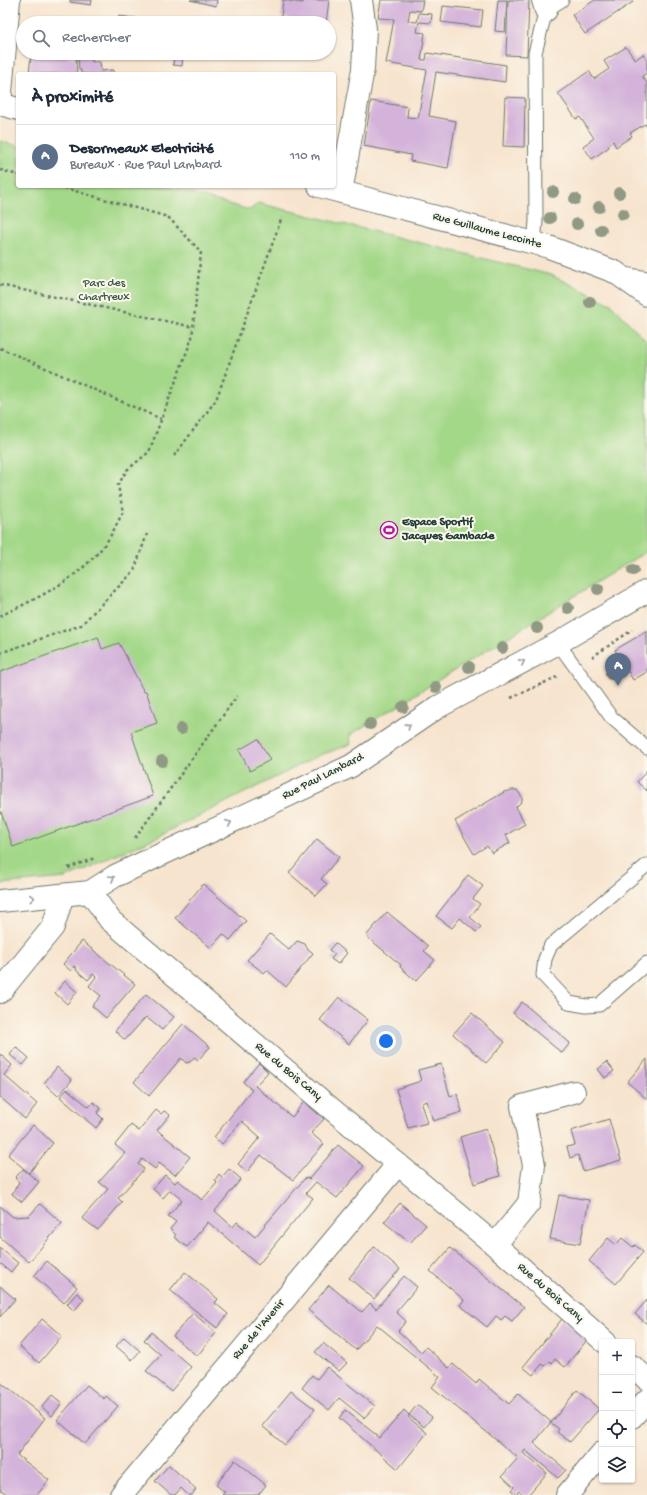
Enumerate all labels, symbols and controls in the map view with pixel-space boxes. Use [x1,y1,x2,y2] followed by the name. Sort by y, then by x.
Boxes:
[16,16,336,60] search box
[30,27,52,49] icon: search
[62,29,130,47] text: Rechercher
[32,88,113,108] text: À proximité
[70,140,214,158] text: Desormeaux Electricité
[41,149,49,164] text: A
[290,149,320,164] text: 110 m
[70,158,221,173] text: Bureaux · Rue Paul Lambard
[431,210,544,252] street label: Rue Guillaume Lecointe
[78,277,130,305] park label: Parc des Chartreux
[401,516,495,544] place label: Espace Sportif Jacques Gambade
[379,520,399,540] sports icon: Espace Sportif Jacques Gambade
[605,653,631,686] pin: A
[517,660,525,667] one-way arrow
[404,724,411,731] one-way arrow
[280,750,367,803] street label: Rue Paul Lambard
[225,820,233,828] one-way arrow
[108,876,115,883] one-way arrow
[29,894,35,903] one-way arrow
[376,1031,396,1051] your location
[252,1040,325,1104] street label: Rue du Bois Cany
[514,1260,586,1326] street label: Rue du Bois Cany
[230,1296,289,1363] street label: Rue de l'Avenir
[599,1339,635,1483] map controls
[599,1339,635,1375] button: +
[599,1375,635,1411] button: −
[599,1411,635,1447] button: locate
[599,1447,635,1483] button: layers

